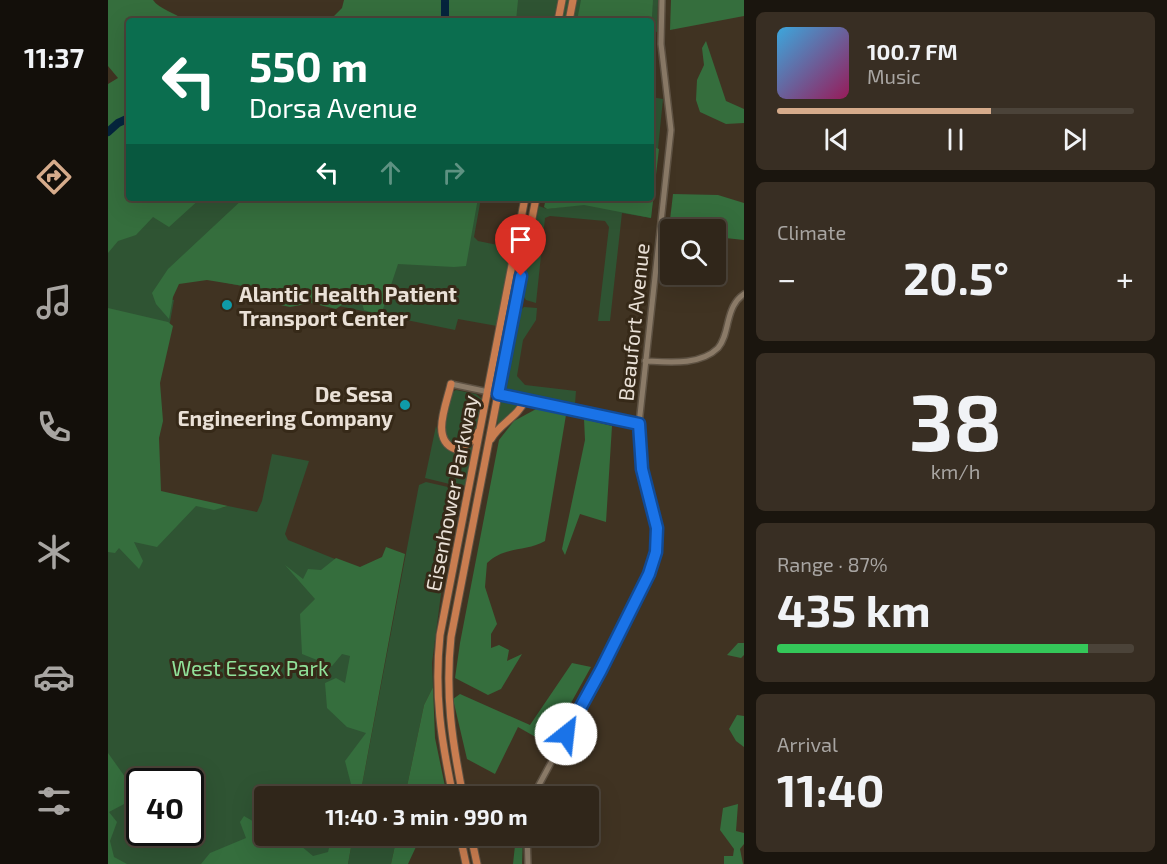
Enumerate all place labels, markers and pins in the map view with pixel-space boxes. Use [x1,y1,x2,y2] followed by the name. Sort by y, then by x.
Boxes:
[495,214,546,276] pin
[239,281,457,330] place label: Alantic Health Patient Transport Center
[220,298,234,312] marker: Alantic Health Patient Transport Center
[177,381,393,431] place label: De Sesa Engineering Company
[398,398,412,412] marker: De Sesa Engineering Company

